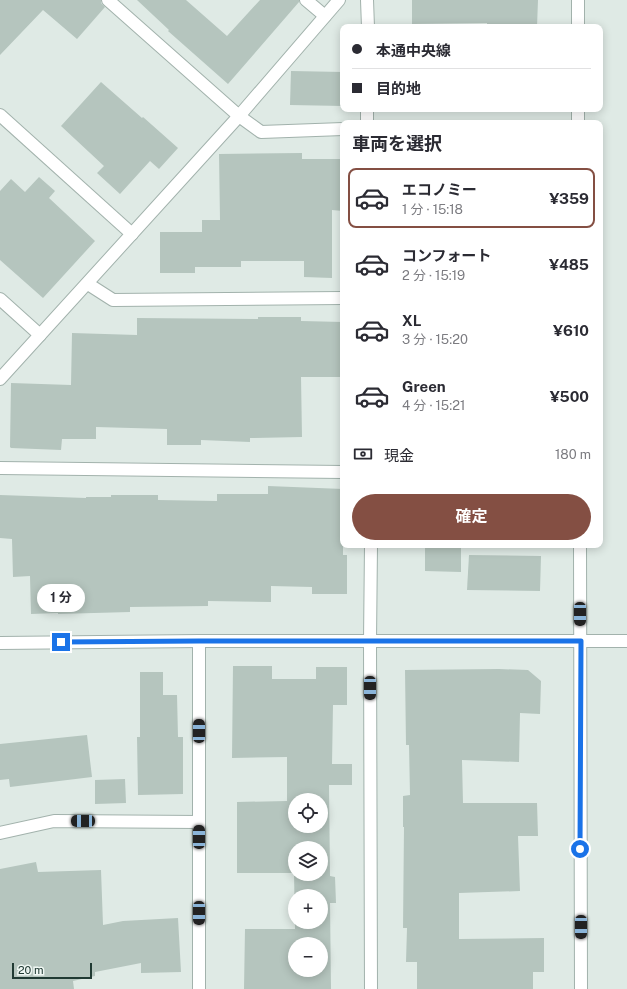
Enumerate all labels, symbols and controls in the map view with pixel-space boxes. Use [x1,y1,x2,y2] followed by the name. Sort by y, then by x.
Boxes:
[376,42,451,59] text: 本通中央線
[376,80,421,97] text: 目的地
[352,133,442,154] text: 車両を選択
[354,180,390,216] icon: car
[402,181,477,198] text: エコノミー
[549,190,589,207] text: ¥359
[402,202,463,217] text: 1 分 · 15:18
[354,246,390,282] icon: car
[402,247,492,264] text: コンフォート
[549,256,589,273] text: ¥485
[402,268,465,283] text: 2 分 · 15:19
[354,312,390,348] icon: car
[402,312,421,329] text: XL
[553,322,589,339] text: ¥610
[402,332,468,347] text: 3 分 · 15:20
[354,378,390,414] icon: car
[402,378,446,395] text: Green
[550,388,589,405] text: ¥500
[402,398,465,413] text: 4 分 · 15:21
[352,443,374,465] icon: cash
[384,447,414,464] text: 現金
[555,447,591,462] text: 180 m
[352,494,591,540] button: 確定
[37,584,85,612] callout: 1 分
[50,590,72,605] text: 1 分
[574,602,586,626] car
[52,633,70,651] route end
[364,676,376,700] car
[193,719,205,743] car
[288,793,328,977] map controls
[288,793,328,833] button: locate
[71,815,95,827] car
[193,825,205,849] car
[571,840,589,858] route start
[288,841,328,881] button: layers
[288,889,328,929] button: +
[193,901,205,925] car
[575,915,587,939] car
[288,937,328,977] button: −
[12,961,92,980] scale bar
[18,964,43,976] text: 20 m

